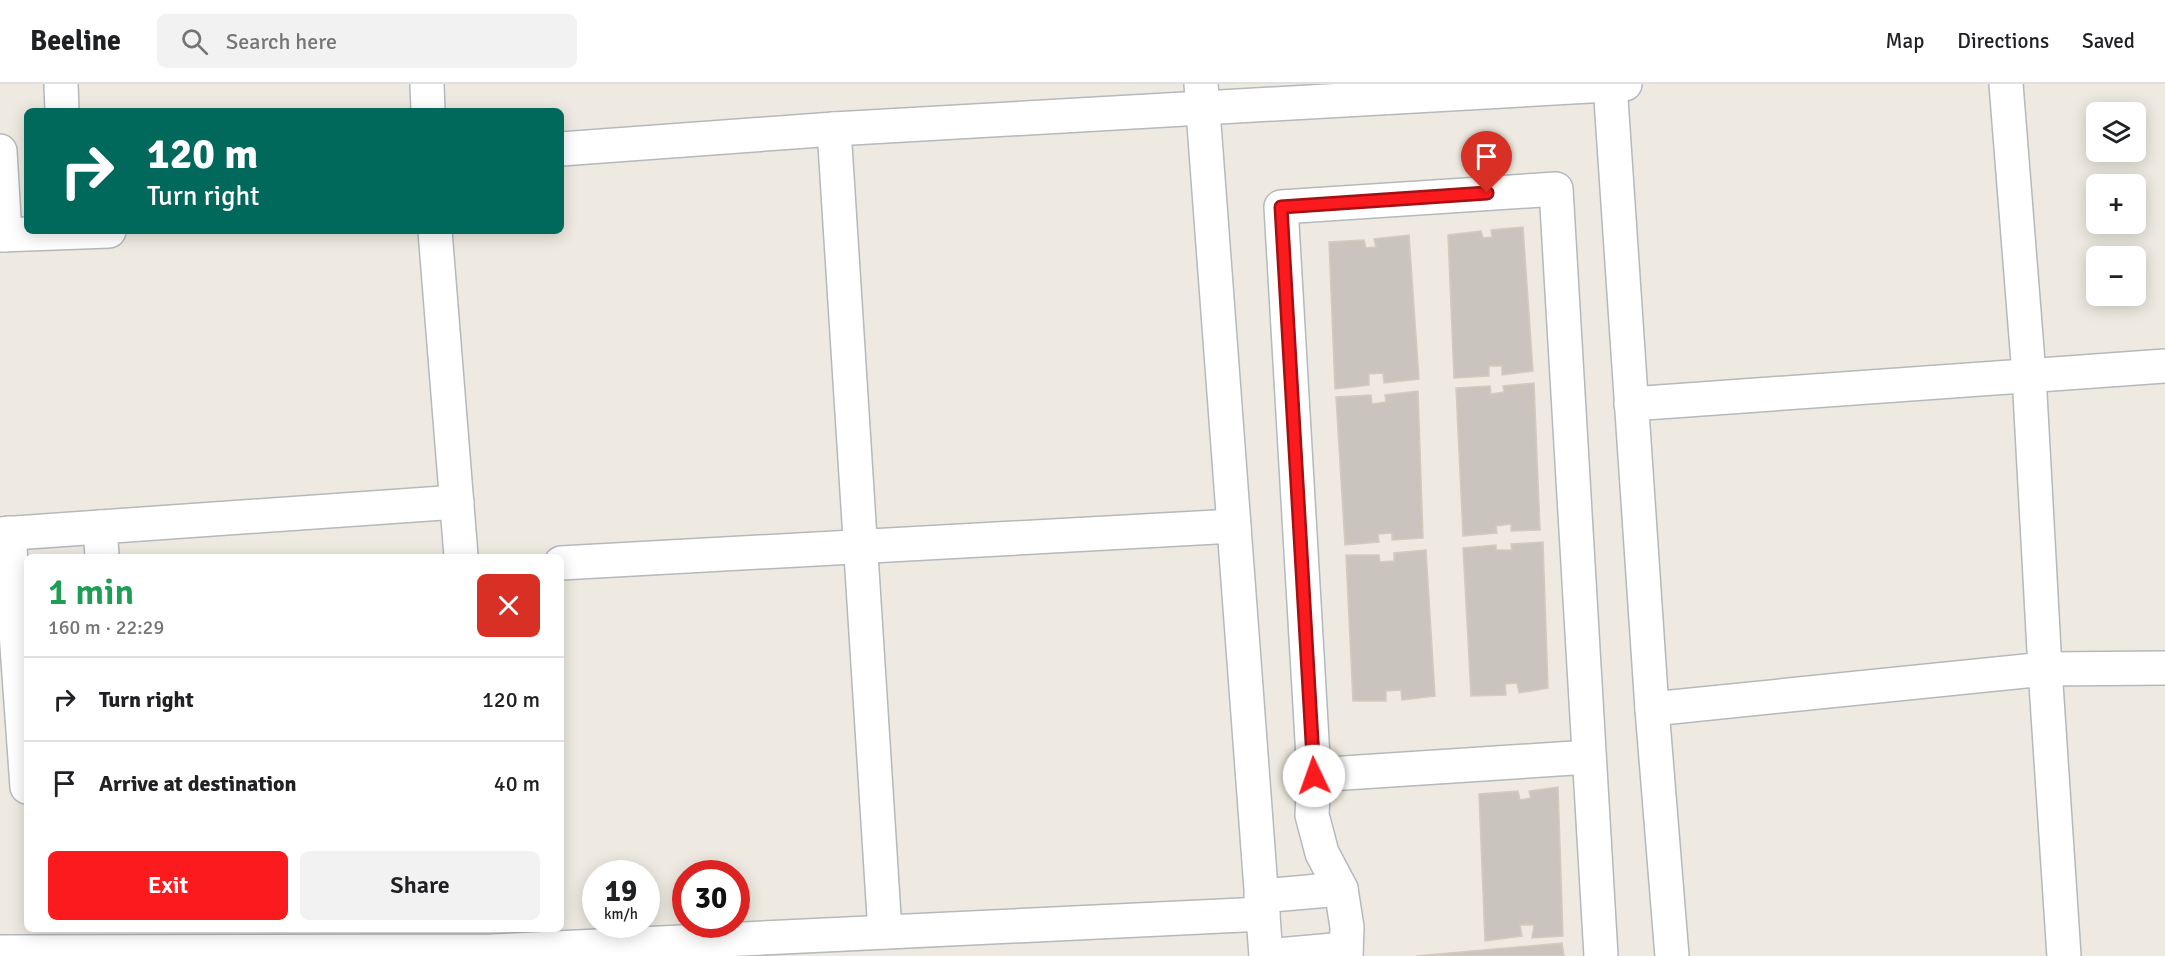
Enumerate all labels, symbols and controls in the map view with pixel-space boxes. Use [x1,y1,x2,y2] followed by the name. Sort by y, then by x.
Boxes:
[157,14,577,68] search box
[30,24,121,58] text: Beeline
[178,25,211,58] icon: search
[226,28,337,55] text: Search here
[1886,28,1924,54] text: Map
[1957,28,2049,54] text: Directions
[2082,28,2135,54] text: Saved
[2086,102,2146,306] map controls
[2086,102,2146,162] button: layers
[147,129,258,180] text: 120 m
[1461,131,1512,193] pin
[48,132,126,210] icon: right
[1470,140,1503,173] icon: arrive
[2086,174,2146,234] button: +
[147,180,260,213] text: Turn right
[2086,246,2146,306] button: −
[48,570,134,615] text: 1 min
[477,574,540,637] button: close
[48,615,164,640] text: 160 m · 22:29
[48,683,81,716] icon: right
[99,686,194,713] text: Turn right
[482,686,540,713] text: 120 m
[1282,744,1346,808] position arrow
[48,767,81,800] icon: arrive
[99,770,296,797] text: Arrive at destination
[494,770,540,797] text: 40 m
[48,851,288,920] button: Exit
[300,851,540,920] button: Share
[672,860,750,938] speed limit sign: 30
[605,873,637,910] text: 19
[604,905,638,923] text: km/h

